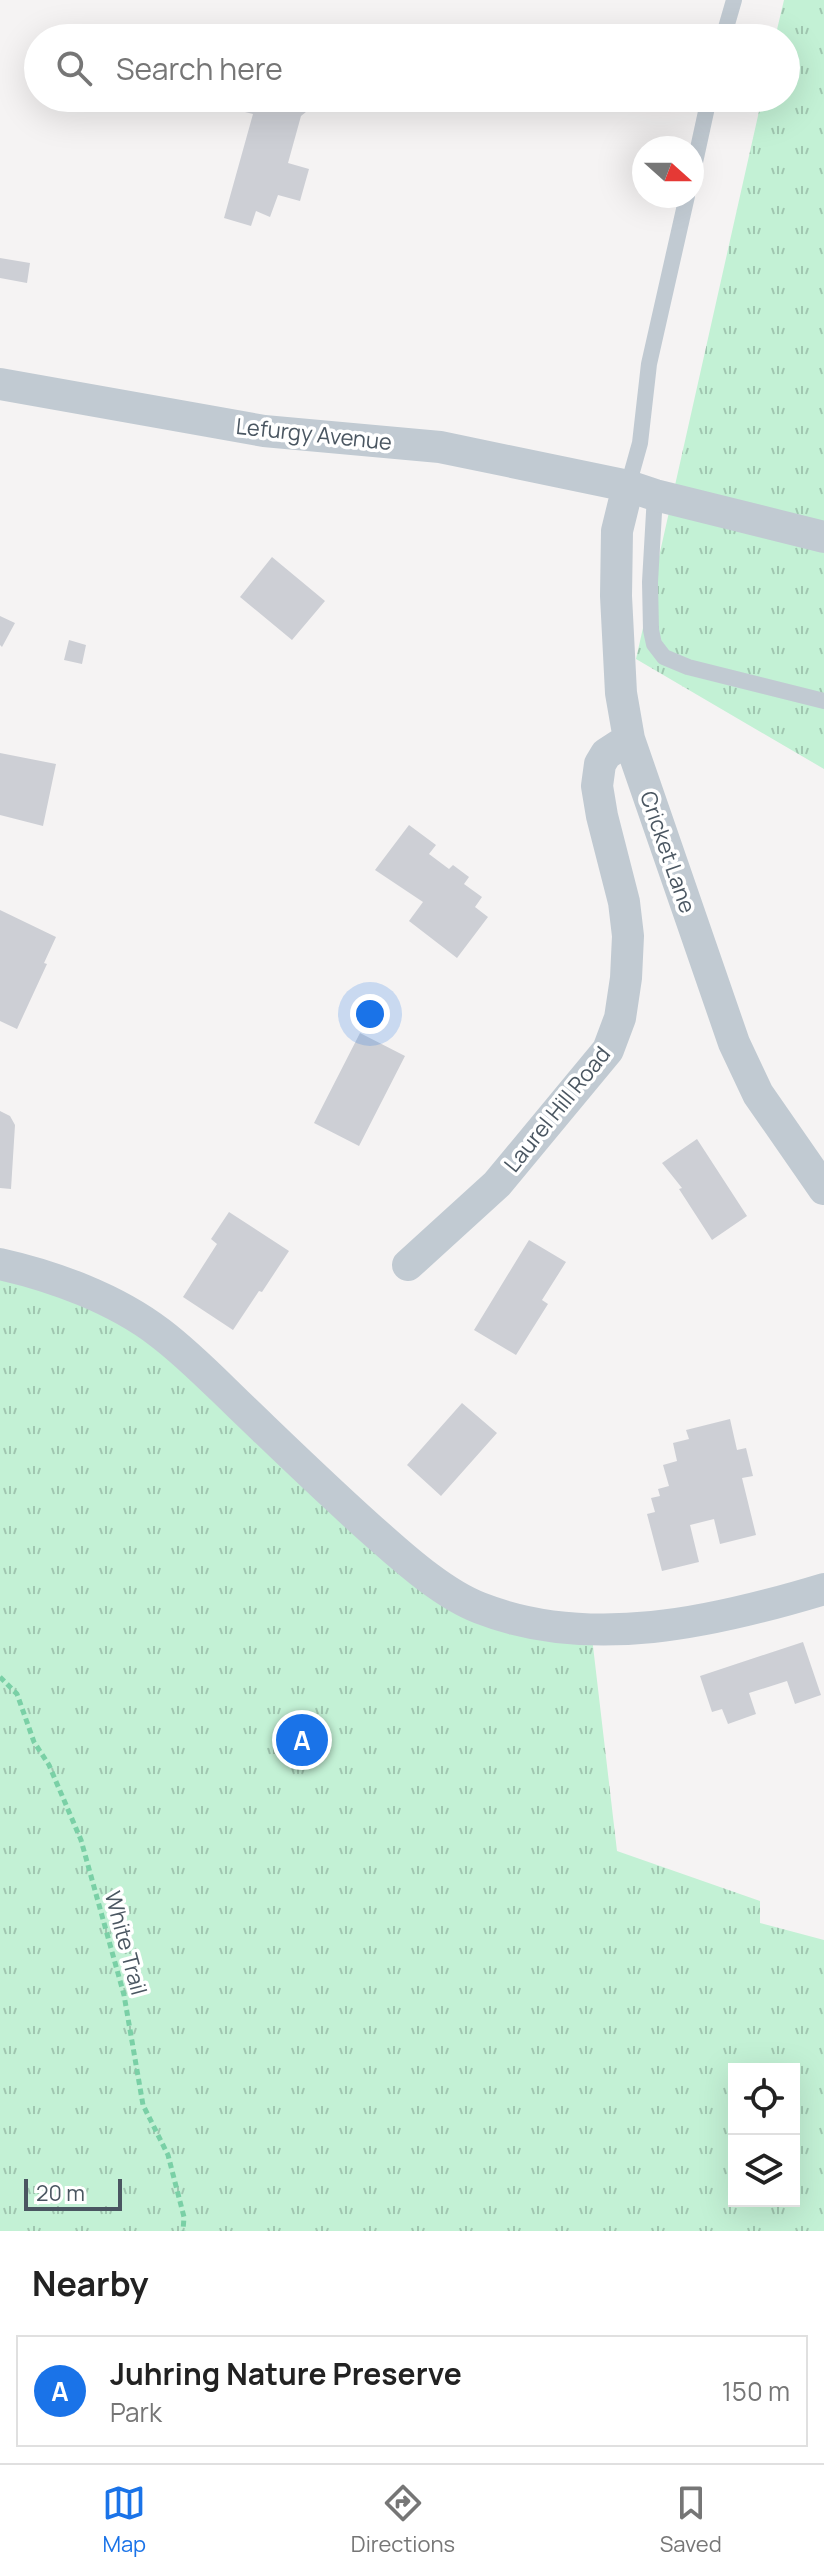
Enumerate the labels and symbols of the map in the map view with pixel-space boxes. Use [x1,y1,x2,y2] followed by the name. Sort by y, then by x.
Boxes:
[632,136,704,208] north arrow
[234,411,394,457] street label: Lefurgy Avenue
[633,787,703,917] street label: Cricket Lane
[350,994,390,1034] your location
[497,1040,617,1178] street label: Laurel Hill Road
[276,1710,328,1770] pin: A
[98,1888,154,1998] street label: White Trail
[24,2175,122,2211] scale bar

